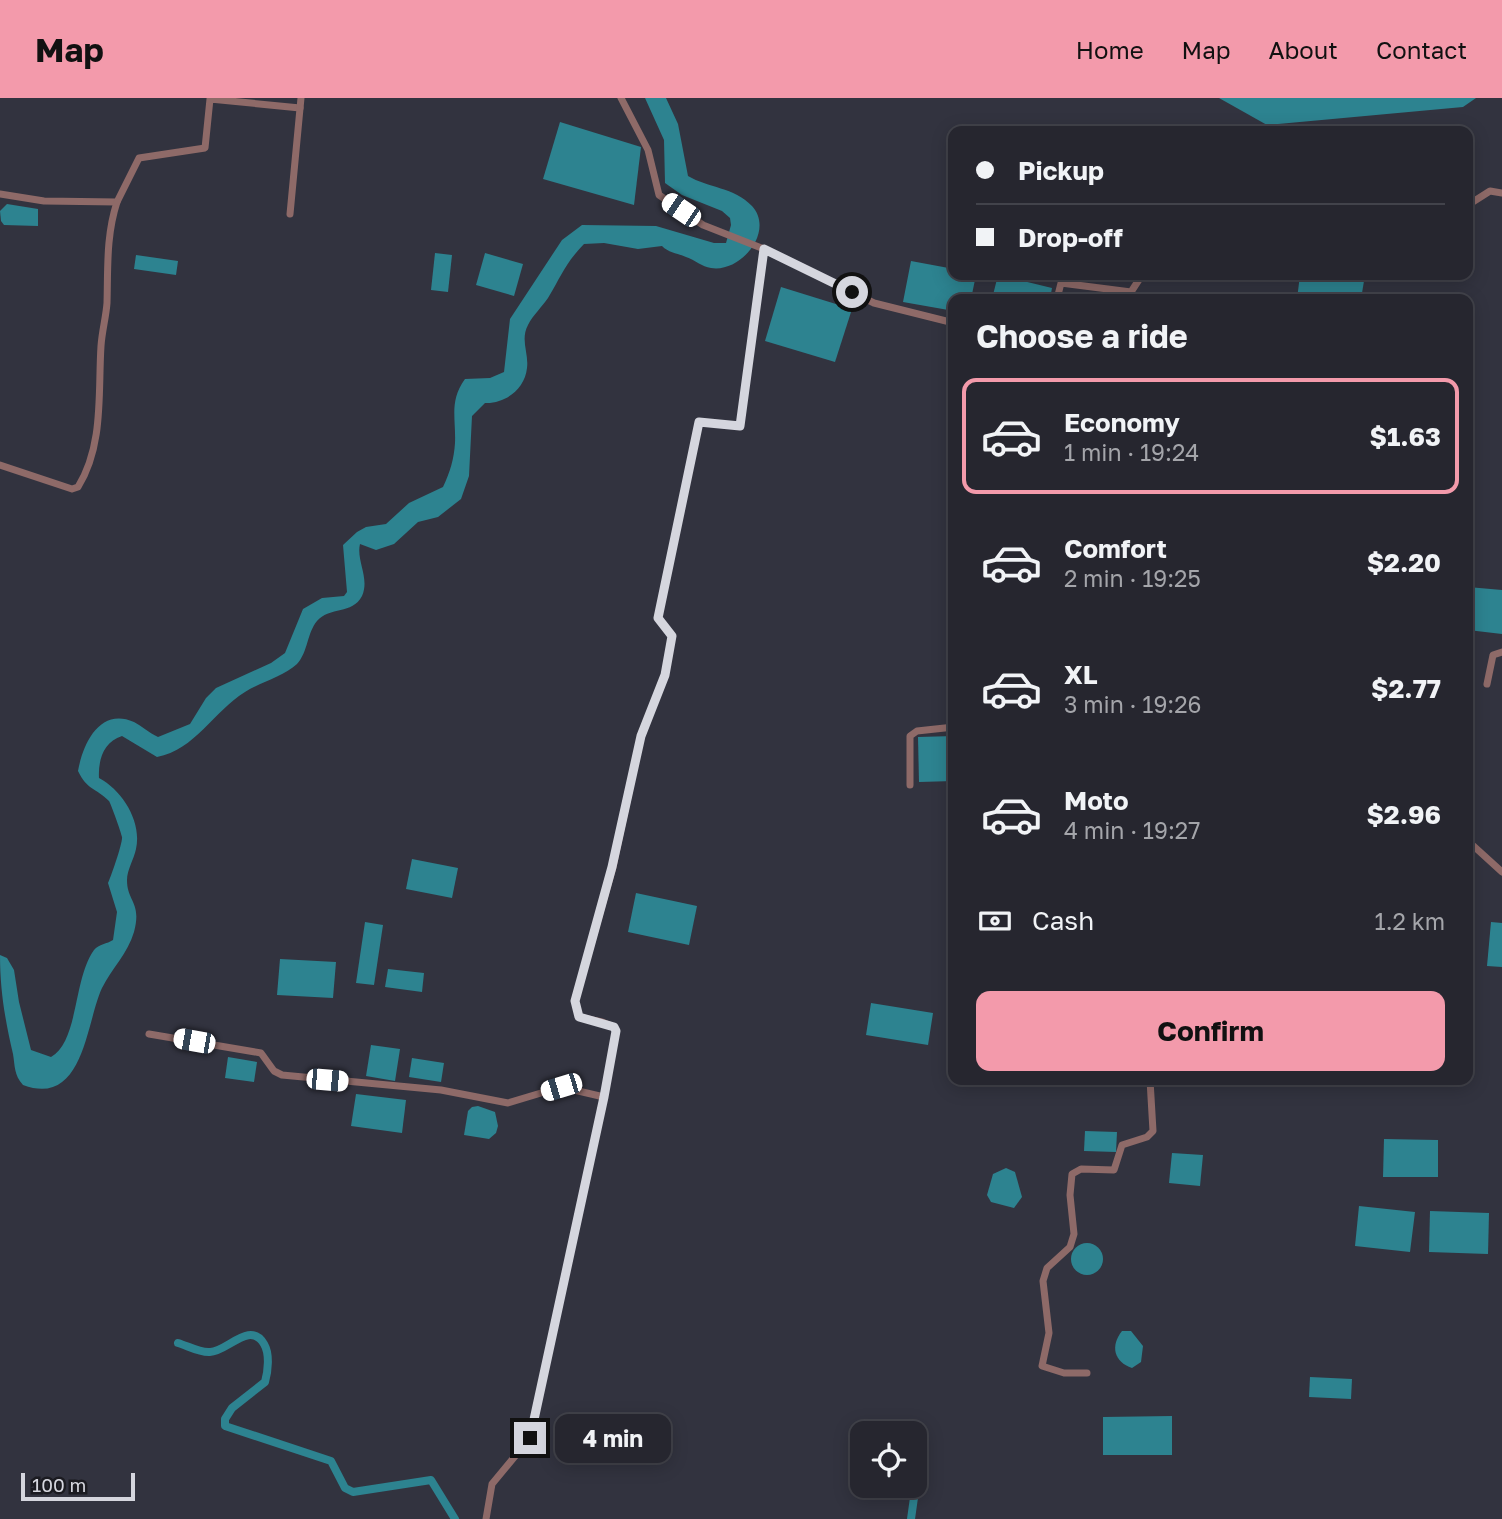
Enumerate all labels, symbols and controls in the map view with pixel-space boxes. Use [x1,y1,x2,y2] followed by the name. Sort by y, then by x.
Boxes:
[35,30,104,69] text: Map
[1076,35,1144,64] text: Home
[1182,35,1231,64] text: Map
[1269,35,1338,64] text: About
[1376,35,1467,64] text: Contact
[1018,155,1104,186] text: Pickup
[658,190,705,230] car
[1018,222,1123,253] text: Drop-off
[836,276,868,308] route start
[976,317,1188,355] text: Choose a ride
[980,405,1043,468] icon: car
[1064,407,1180,438] text: Economy
[1369,421,1441,452] text: $1.63
[1064,438,1199,466] text: 1 min · 19:24
[980,531,1043,594] icon: car
[1064,533,1167,564] text: Comfort
[1367,547,1441,578] text: $2.20
[1064,564,1201,592] text: 2 min · 19:25
[980,657,1043,720] icon: car
[1064,659,1098,690] text: XL
[1371,673,1441,704] text: $2.77
[1064,690,1202,718] text: 3 min · 19:26
[980,783,1043,846] icon: car
[1064,785,1129,816] text: Moto
[1366,799,1441,830] text: $2.96
[1064,816,1200,844] text: 4 min · 19:27
[976,902,1014,940] icon: cash
[1032,905,1094,936] text: Cash
[1375,907,1445,935] text: 1.2 km
[976,991,1445,1071] button: Confirm
[172,1027,217,1055] car
[306,1068,349,1092] car
[538,1071,585,1103] car
[554,1414,670,1462] callout: 4 min
[850,1421,927,1498] map controls
[850,1421,927,1498] button: locate
[514,1422,546,1454] route end
[583,1424,643,1452] text: 4 min
[21,1470,135,1502] scale bar
[32,1473,86,1496] text: 100 m

